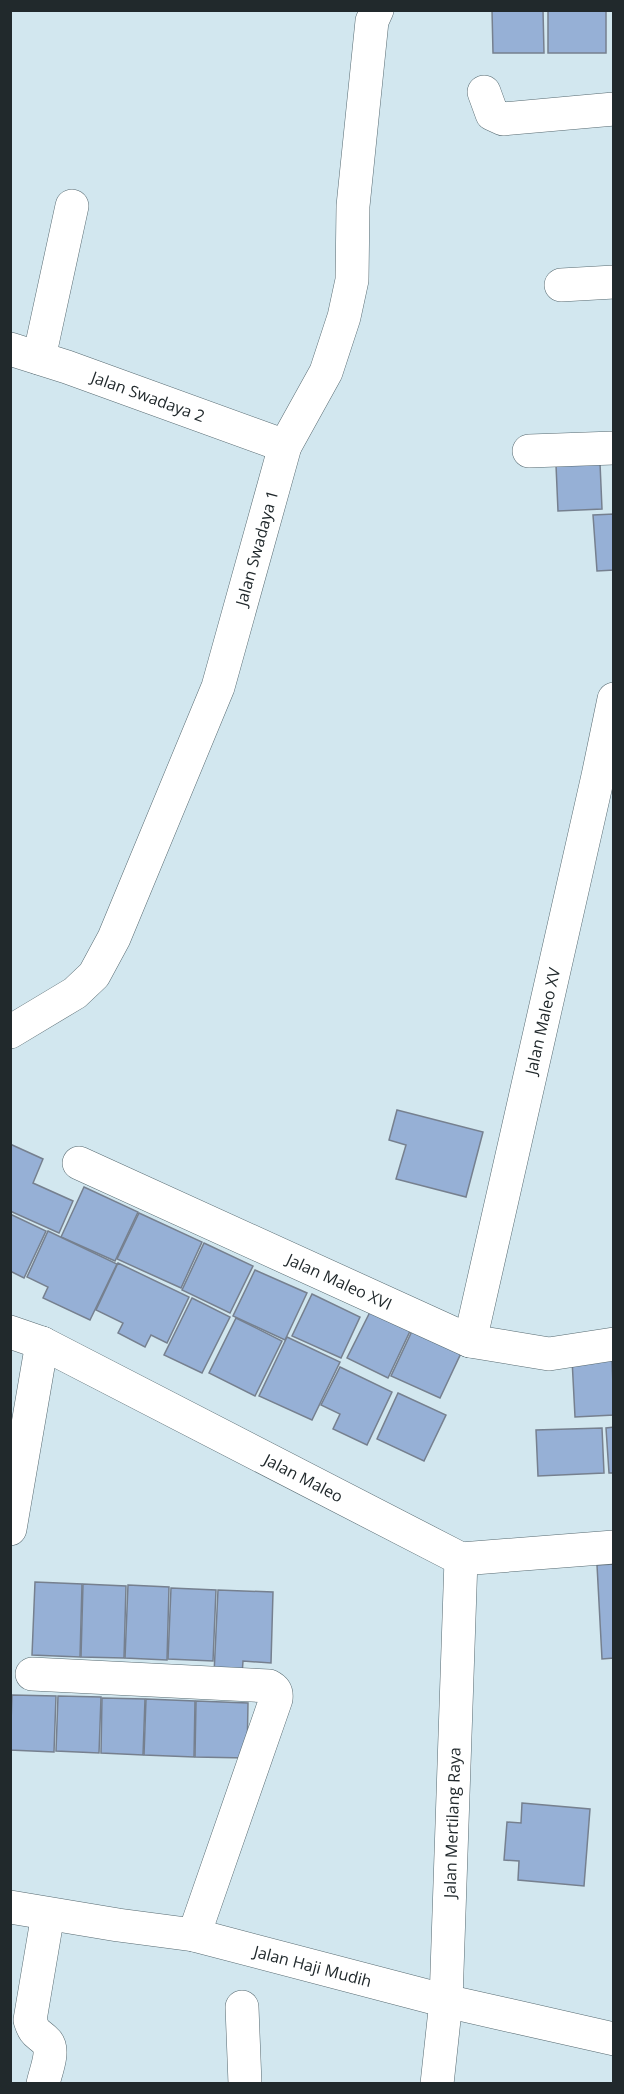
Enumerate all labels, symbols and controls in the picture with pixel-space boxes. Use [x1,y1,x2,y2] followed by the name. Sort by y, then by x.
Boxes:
[86,365,208,427] street label: Jalan Swadaya 2
[230,488,283,610] street label: Jalan Swadaya 1
[519,965,565,1079] street label: Jalan Maleo XV
[281,1247,395,1315] street label: Jalan Maleo XVI
[258,1447,347,1507] street label: Jalan Maleo
[438,1747,466,1900] street label: Jalan Mertilang Raya
[250,1940,374,1992] street label: Jalan Haji Mudih

